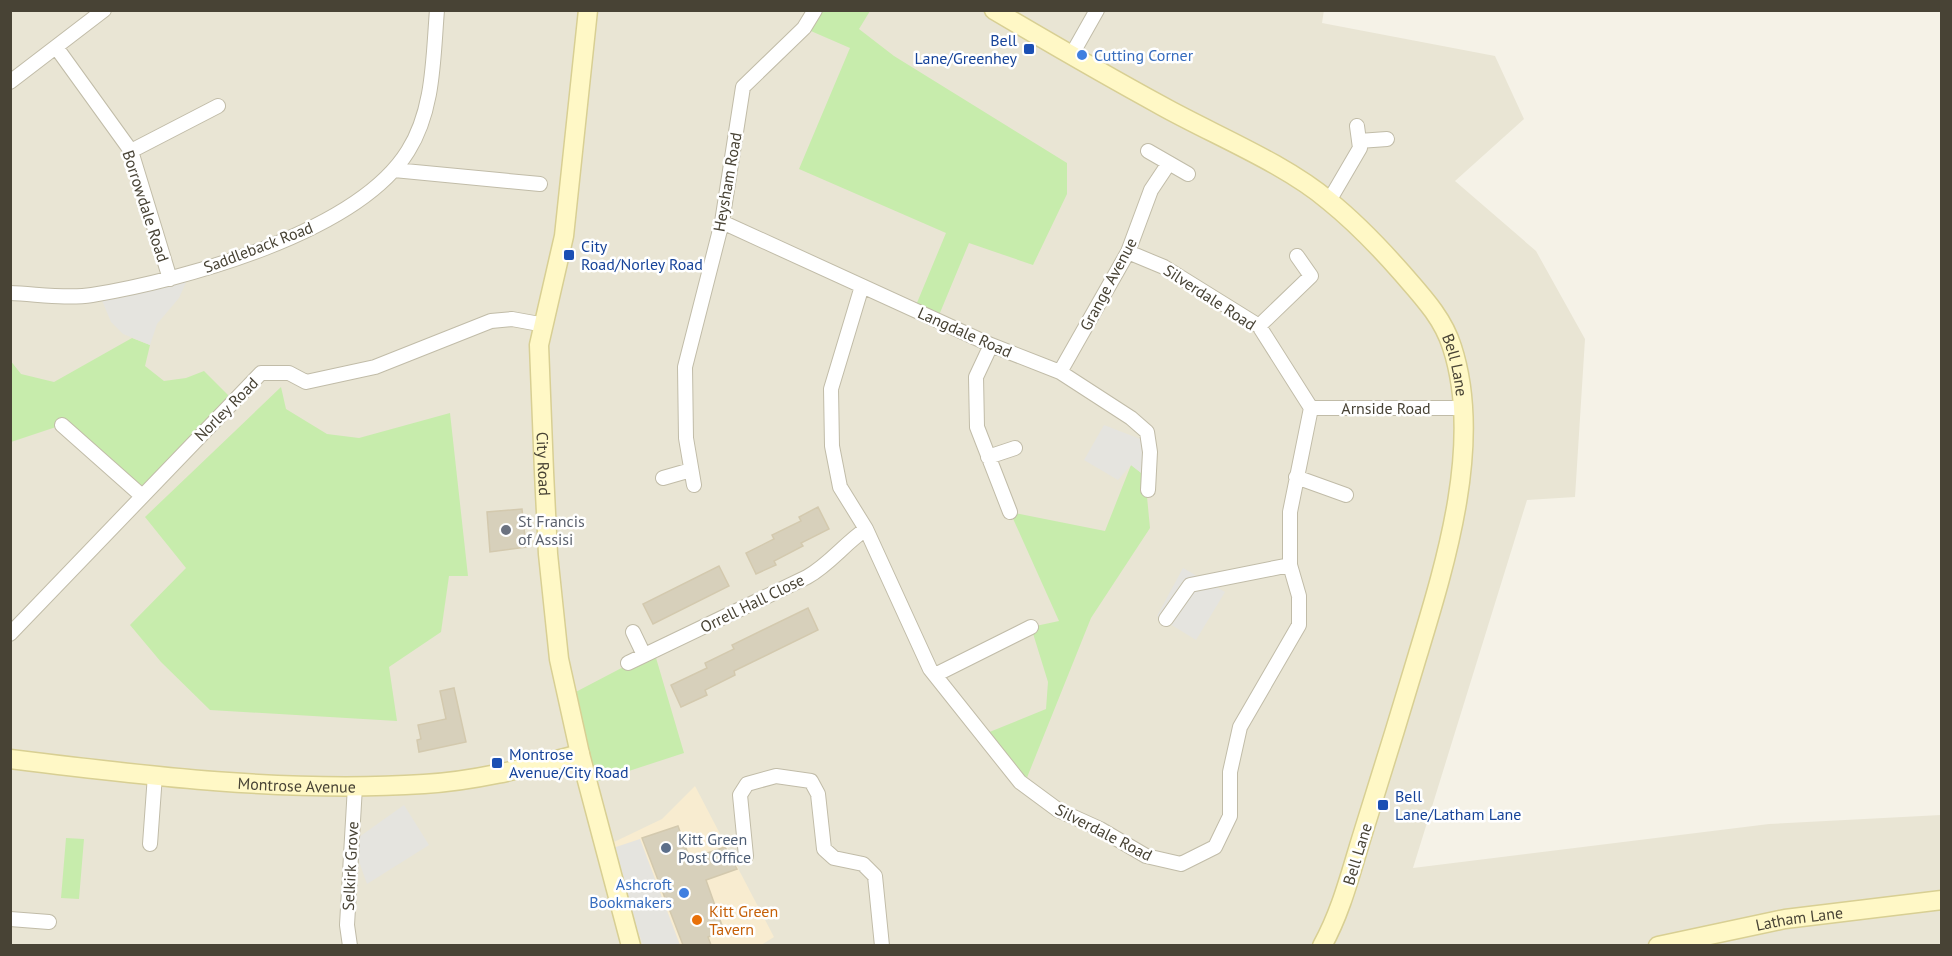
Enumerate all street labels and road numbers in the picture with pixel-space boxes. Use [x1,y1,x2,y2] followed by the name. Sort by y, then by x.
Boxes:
[708,131,746,233] street label: Heysham Road
[118,148,174,264] street label: Borrowdale Road
[200,217,316,277] street label: Saddleback Road
[1075,234,1141,334] street label: Grange Avenue
[1160,260,1260,334] street label: Silverdale Road
[915,302,1015,362] street label: Langdale Road
[1438,330,1472,397] street label: Bell Lane
[190,373,262,445] street label: Norley Road
[1341,398,1431,418] street label: Arnside Road
[532,431,555,496] street label: City Road
[697,569,807,637] street label: Orrell Hall Close
[237,773,356,796] street label: Montrose Avenue
[1052,799,1156,865] street label: Silverdale Road
[338,821,362,911] street label: Selkirk Grove
[1338,821,1376,887] street label: Bell Lane
[1754,902,1844,935] street label: Latham Lane

